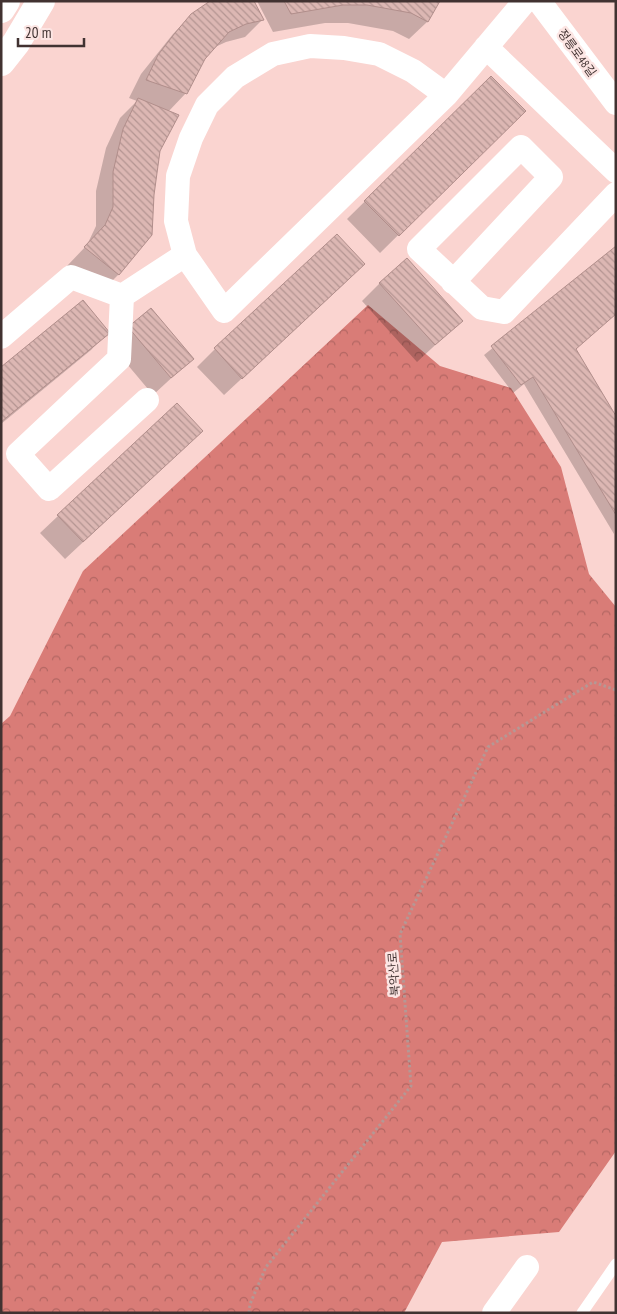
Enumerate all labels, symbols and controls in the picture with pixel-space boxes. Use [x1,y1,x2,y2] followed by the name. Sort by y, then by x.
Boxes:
[18,15,84,47] scale bar
[25,23,51,42] text: 20 m
[555,26,600,79] street label: 정릉로48길
[384,951,403,997] street label: 북악산로

